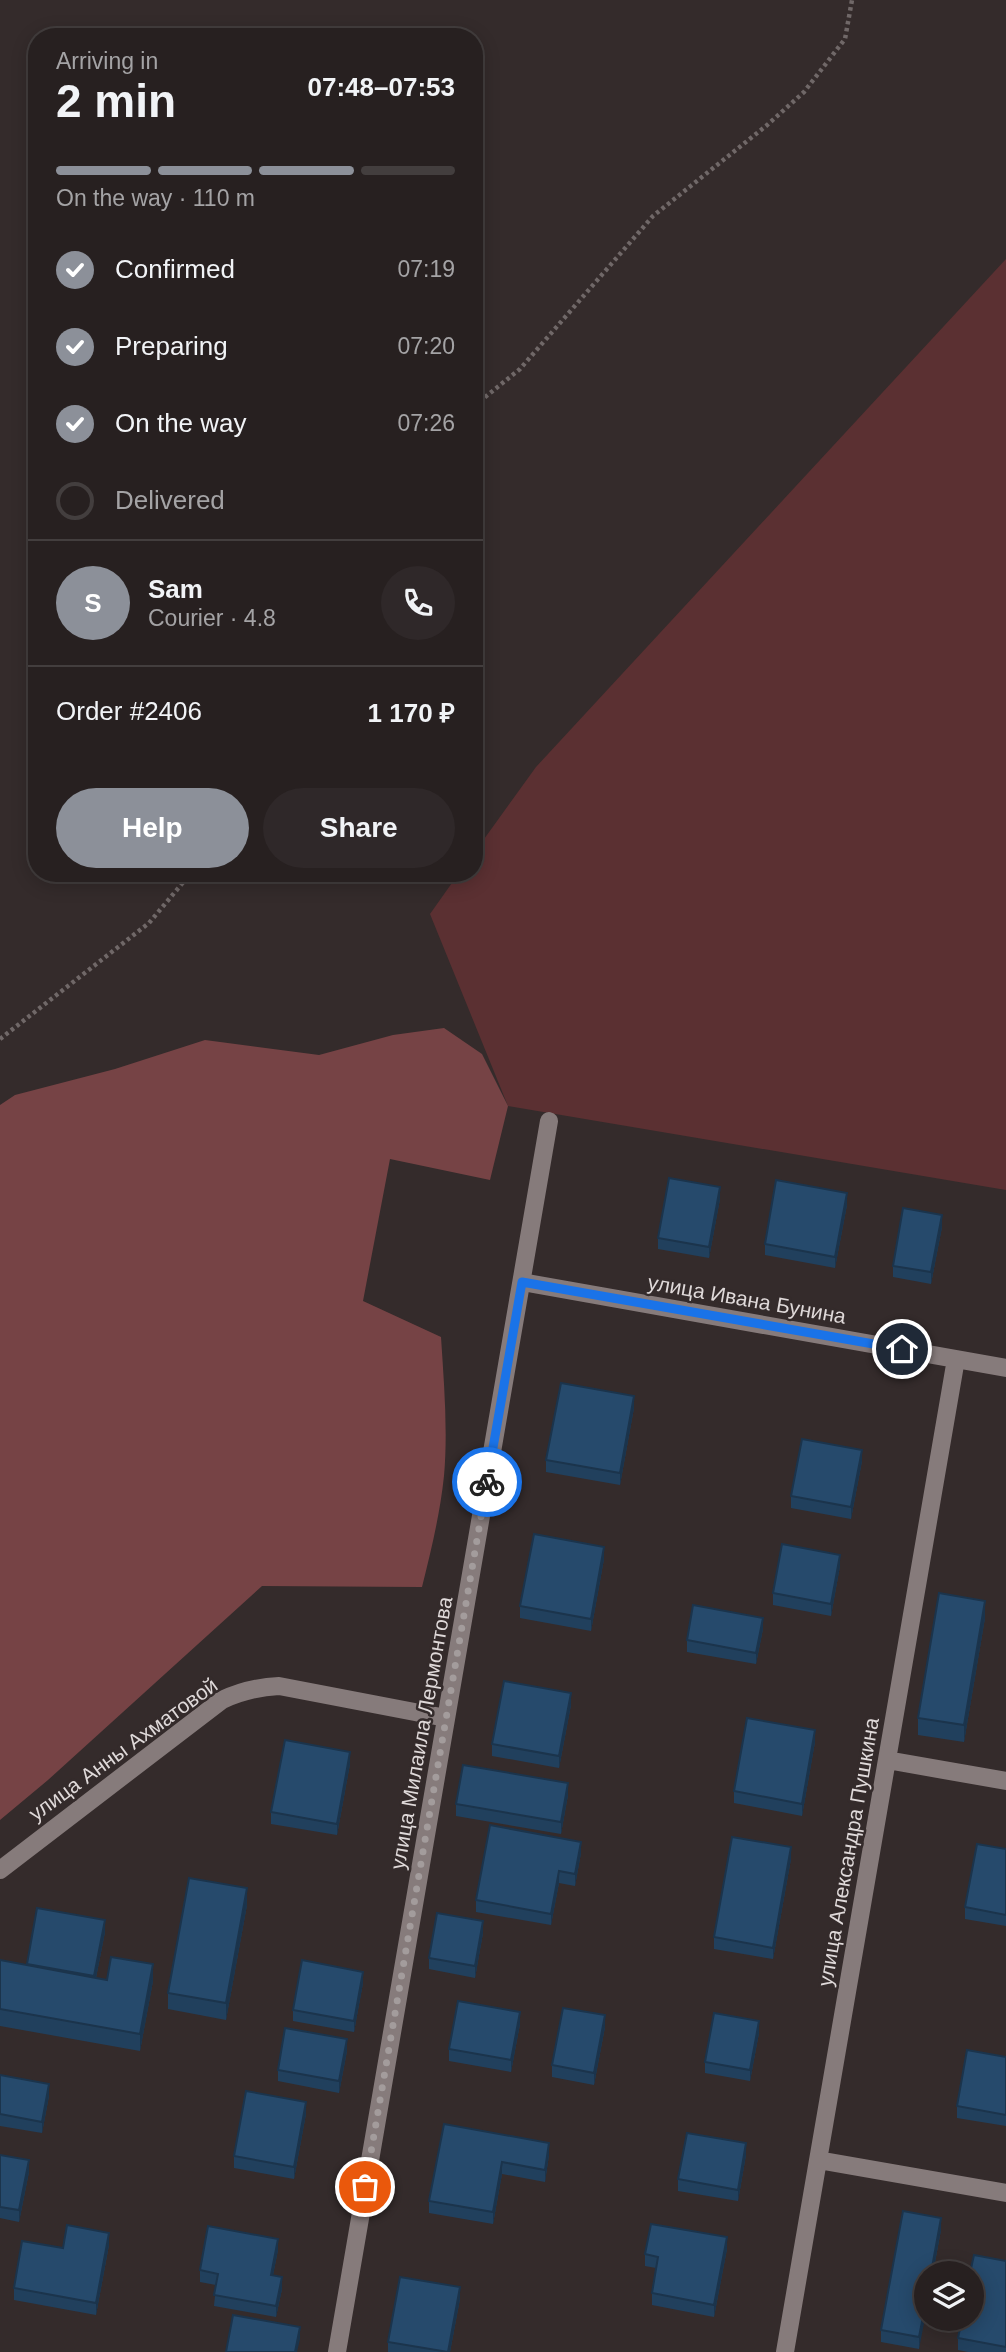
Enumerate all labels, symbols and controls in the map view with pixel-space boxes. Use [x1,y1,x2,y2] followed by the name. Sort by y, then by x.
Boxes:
[56,48,158,74] text: Arriving in
[308,72,455,102] text: 07:48–07:53
[56,75,176,127] text: 2 min
[56,185,255,211] text: On the way · 110 m
[56,251,94,289] icon: check
[115,254,235,284] text: Confirmed
[397,256,455,282] text: 07:19
[56,328,94,366] icon: check
[115,331,228,361] text: Preparing
[397,333,455,359] text: 07:20
[56,405,94,443] icon: check
[115,408,247,438] text: On the way
[397,410,455,436] text: 07:26
[115,485,225,515] text: Delivered
[381,566,455,640] button: phone
[148,574,203,604] text: Sam
[84,588,102,618] text: S
[148,605,276,631] text: Courier · 4.8
[56,696,202,726] text: Order #2406
[368,698,455,728] text: 1 170 ₽
[56,788,249,868] button: Help
[263,788,455,868] button: Share
[646,1270,848,1328] street label: улица Ивана Бунина
[872,1319,932,1379] pin
[883,1330,921,1368] icon: home
[452,1447,522,1517] courier
[468,1463,506,1501] icon: bike
[386,1594,456,1871] street label: улица Милаила Лермонтова
[24,1673,222,1825] street label: улица Анны Ахматовой
[813,1715,883,1988] street label: улица Александра Пушкина
[335,2157,395,2217] pin
[346,2168,384,2206] icon: bag
[914,2261,984,2331] map controls
[914,2261,984,2331] button: layers

